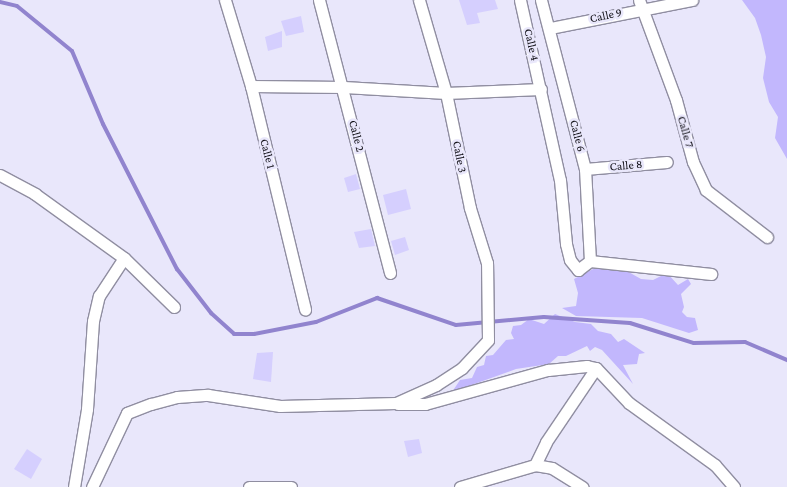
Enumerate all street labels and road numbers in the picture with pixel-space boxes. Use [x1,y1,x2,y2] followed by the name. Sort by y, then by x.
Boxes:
[589,6,623,26] street label: Calle 9
[520,28,542,62] street label: Calle 4
[674,115,696,149] street label: Calle 7
[566,118,588,154] street label: Calle 6
[345,119,367,153] street label: Calle 2
[256,138,278,170] street label: Calle 1
[449,140,469,174] street label: Calle 3
[609,157,643,175] street label: Calle 8

